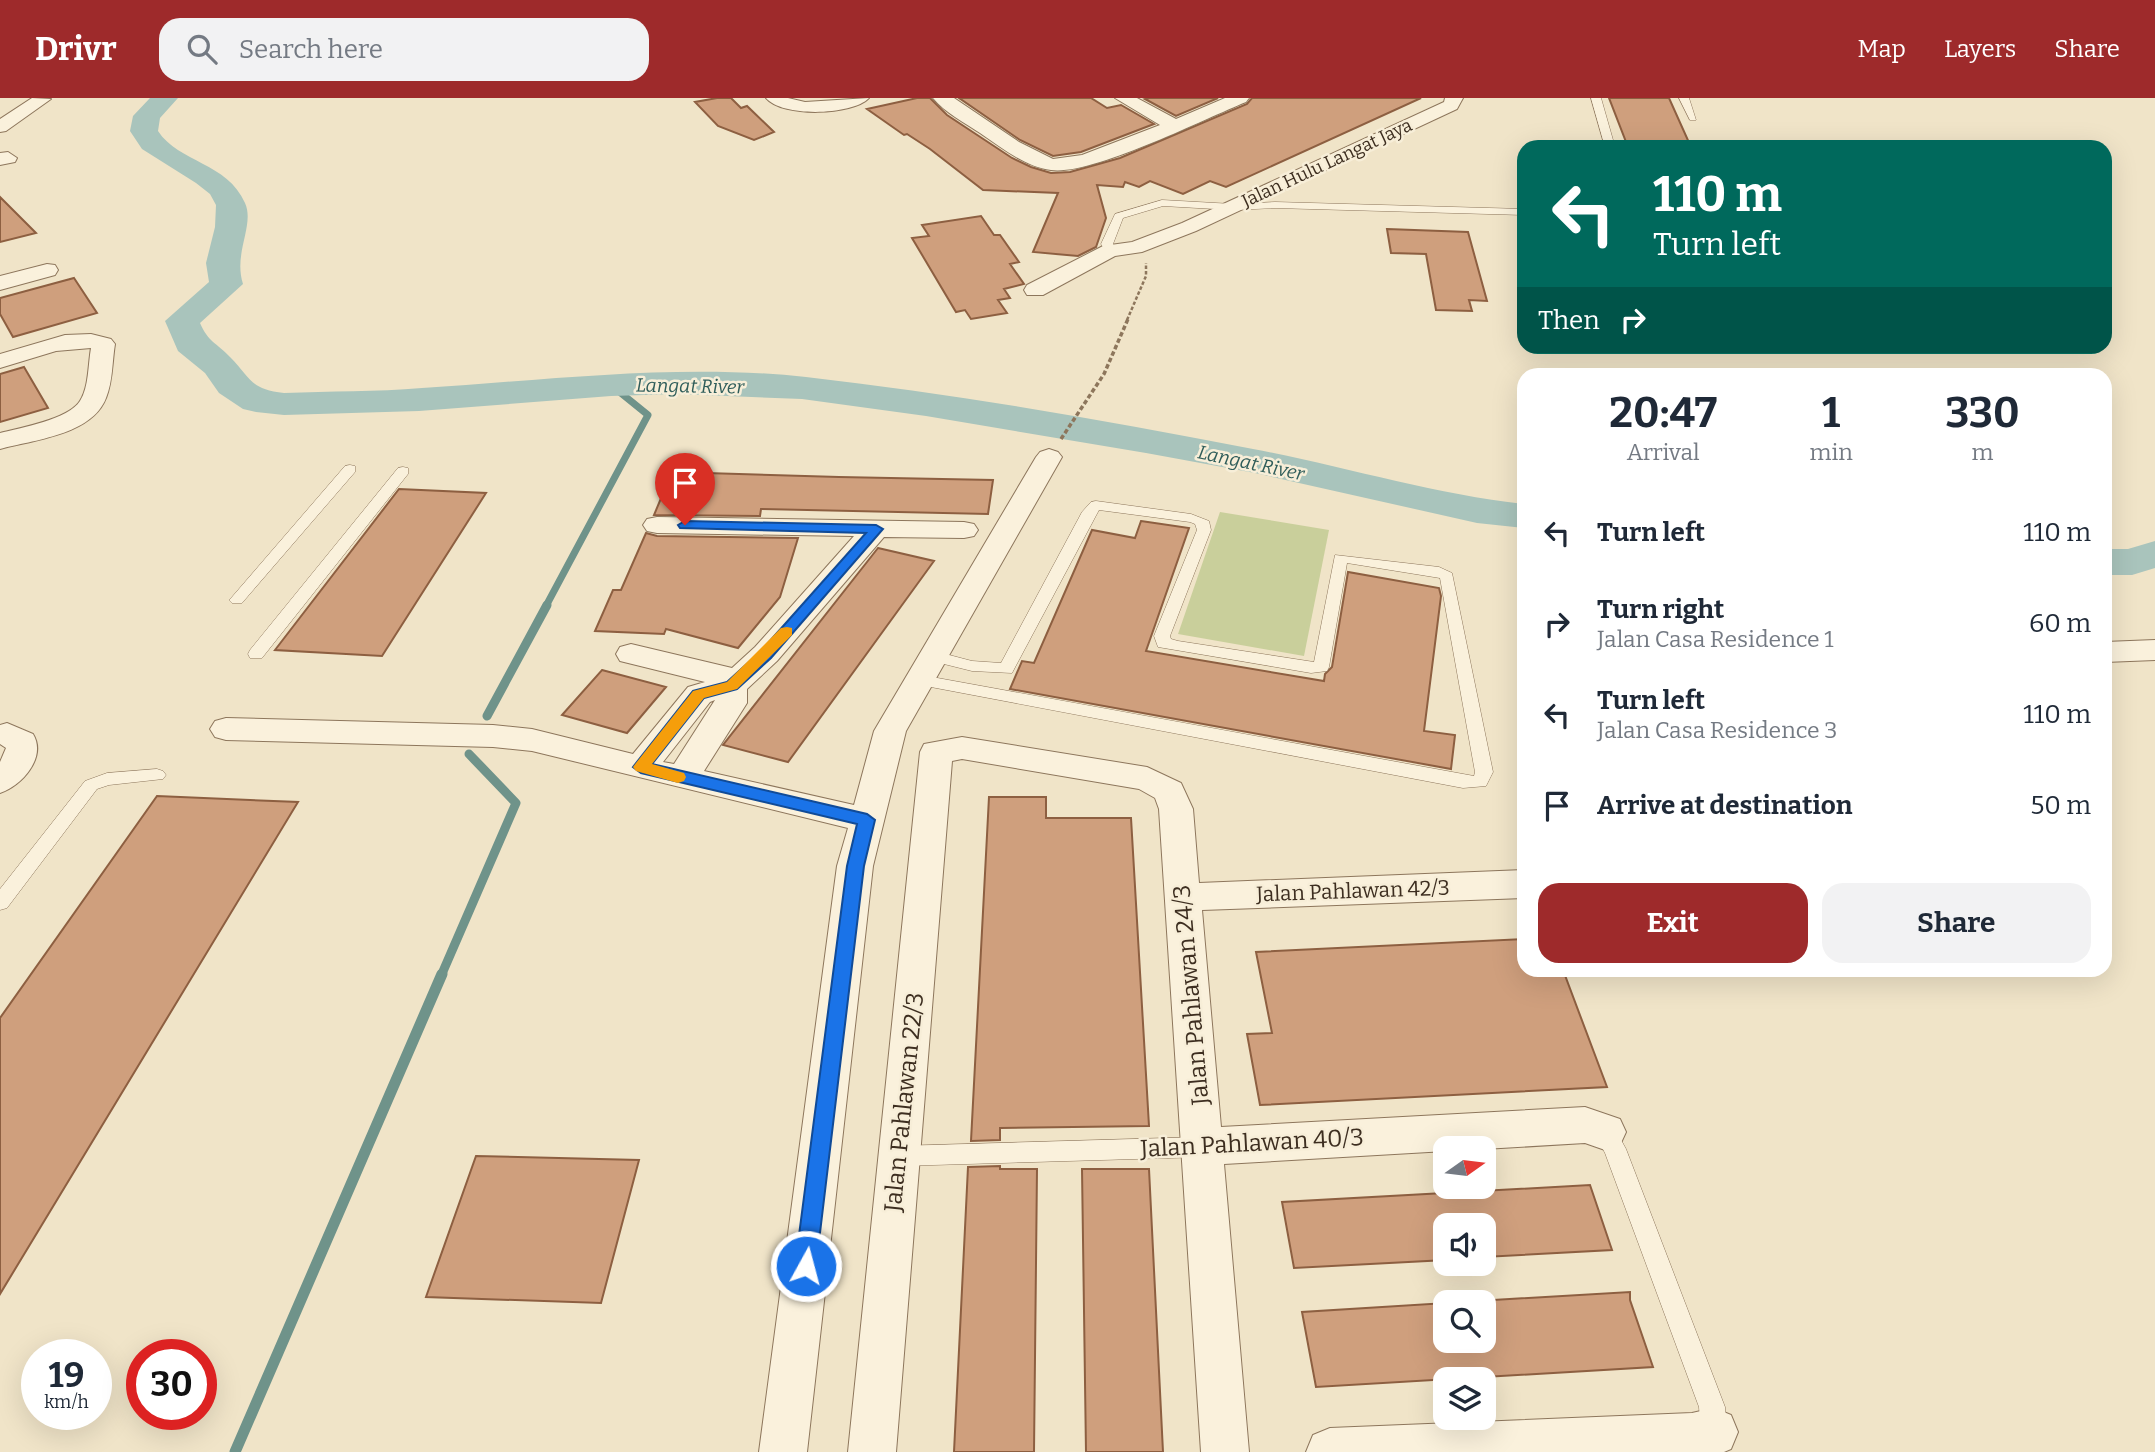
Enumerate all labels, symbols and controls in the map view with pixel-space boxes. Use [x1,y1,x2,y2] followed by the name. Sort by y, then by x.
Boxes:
[159,18,649,81] search box
[35,29,117,69] text: Drivr
[183,30,221,68] icon: search
[239,34,383,65] text: Search here
[1858,35,1906,63] text: Map
[1944,35,2016,63] text: Layers
[2054,35,2120,63] text: Share
[1237,114,1416,213] street label: Jalan Hulu Langat Jaya
[1653,165,1782,224] text: 110 m
[1538,168,1629,259] icon: left
[1653,225,1781,263] text: Turn left
[1614,301,1652,339] icon: right
[1538,305,1600,336] text: Then
[636,374,746,398] water label: Langat River
[1609,388,1717,438] text: 20:47
[1822,388,1840,438] text: 1
[1945,388,2020,438] text: 330
[1627,438,1700,466] text: Arrival
[1810,438,1853,466] text: min
[1971,438,1993,466] text: m
[1196,440,1308,486] water label: Langat River
[655,453,715,525] pin
[666,464,704,502] icon: arrive
[1538,514,1576,552] icon: left
[1597,517,1705,548] text: Turn left
[2023,517,2091,548] text: 110 m
[1597,594,1724,625] text: Turn right
[1538,605,1576,643] icon: right
[2029,608,2091,639] text: 60 m
[1597,625,1834,653] text: Jalan Casa Residence 1
[1597,685,1705,716] text: Turn left
[1538,696,1576,734] icon: left
[2023,699,2091,730] text: 110 m
[1597,716,1837,744] text: Jalan Casa Residence 3
[1538,787,1576,825] icon: arrive
[1597,790,1852,821] text: Arrive at destination
[2030,790,2091,821] text: 50 m
[1255,875,1450,907] street label: Jalan Pahlawan 42/3
[1538,883,1808,963] button: Exit
[1822,883,2091,963] button: Share
[1167,884,1215,1107] street label: Jalan Pahlawan 24/3
[878,991,929,1214] street label: Jalan Pahlawan 22/3
[1139,1123,1364,1163] street label: Jalan Pahlawan 40/3
[1433,1136,1496,1199] north arrow
[1433,1136,1496,1430] map controls
[1433,1213,1496,1276] button: sound
[769,1229,843,1303] position arrow
[1433,1290,1496,1353] button: search
[126,1339,217,1430] speed limit sign: 30
[49,1354,84,1396] text: 19
[1433,1367,1496,1430] button: layers
[44,1391,89,1413] text: km/h

